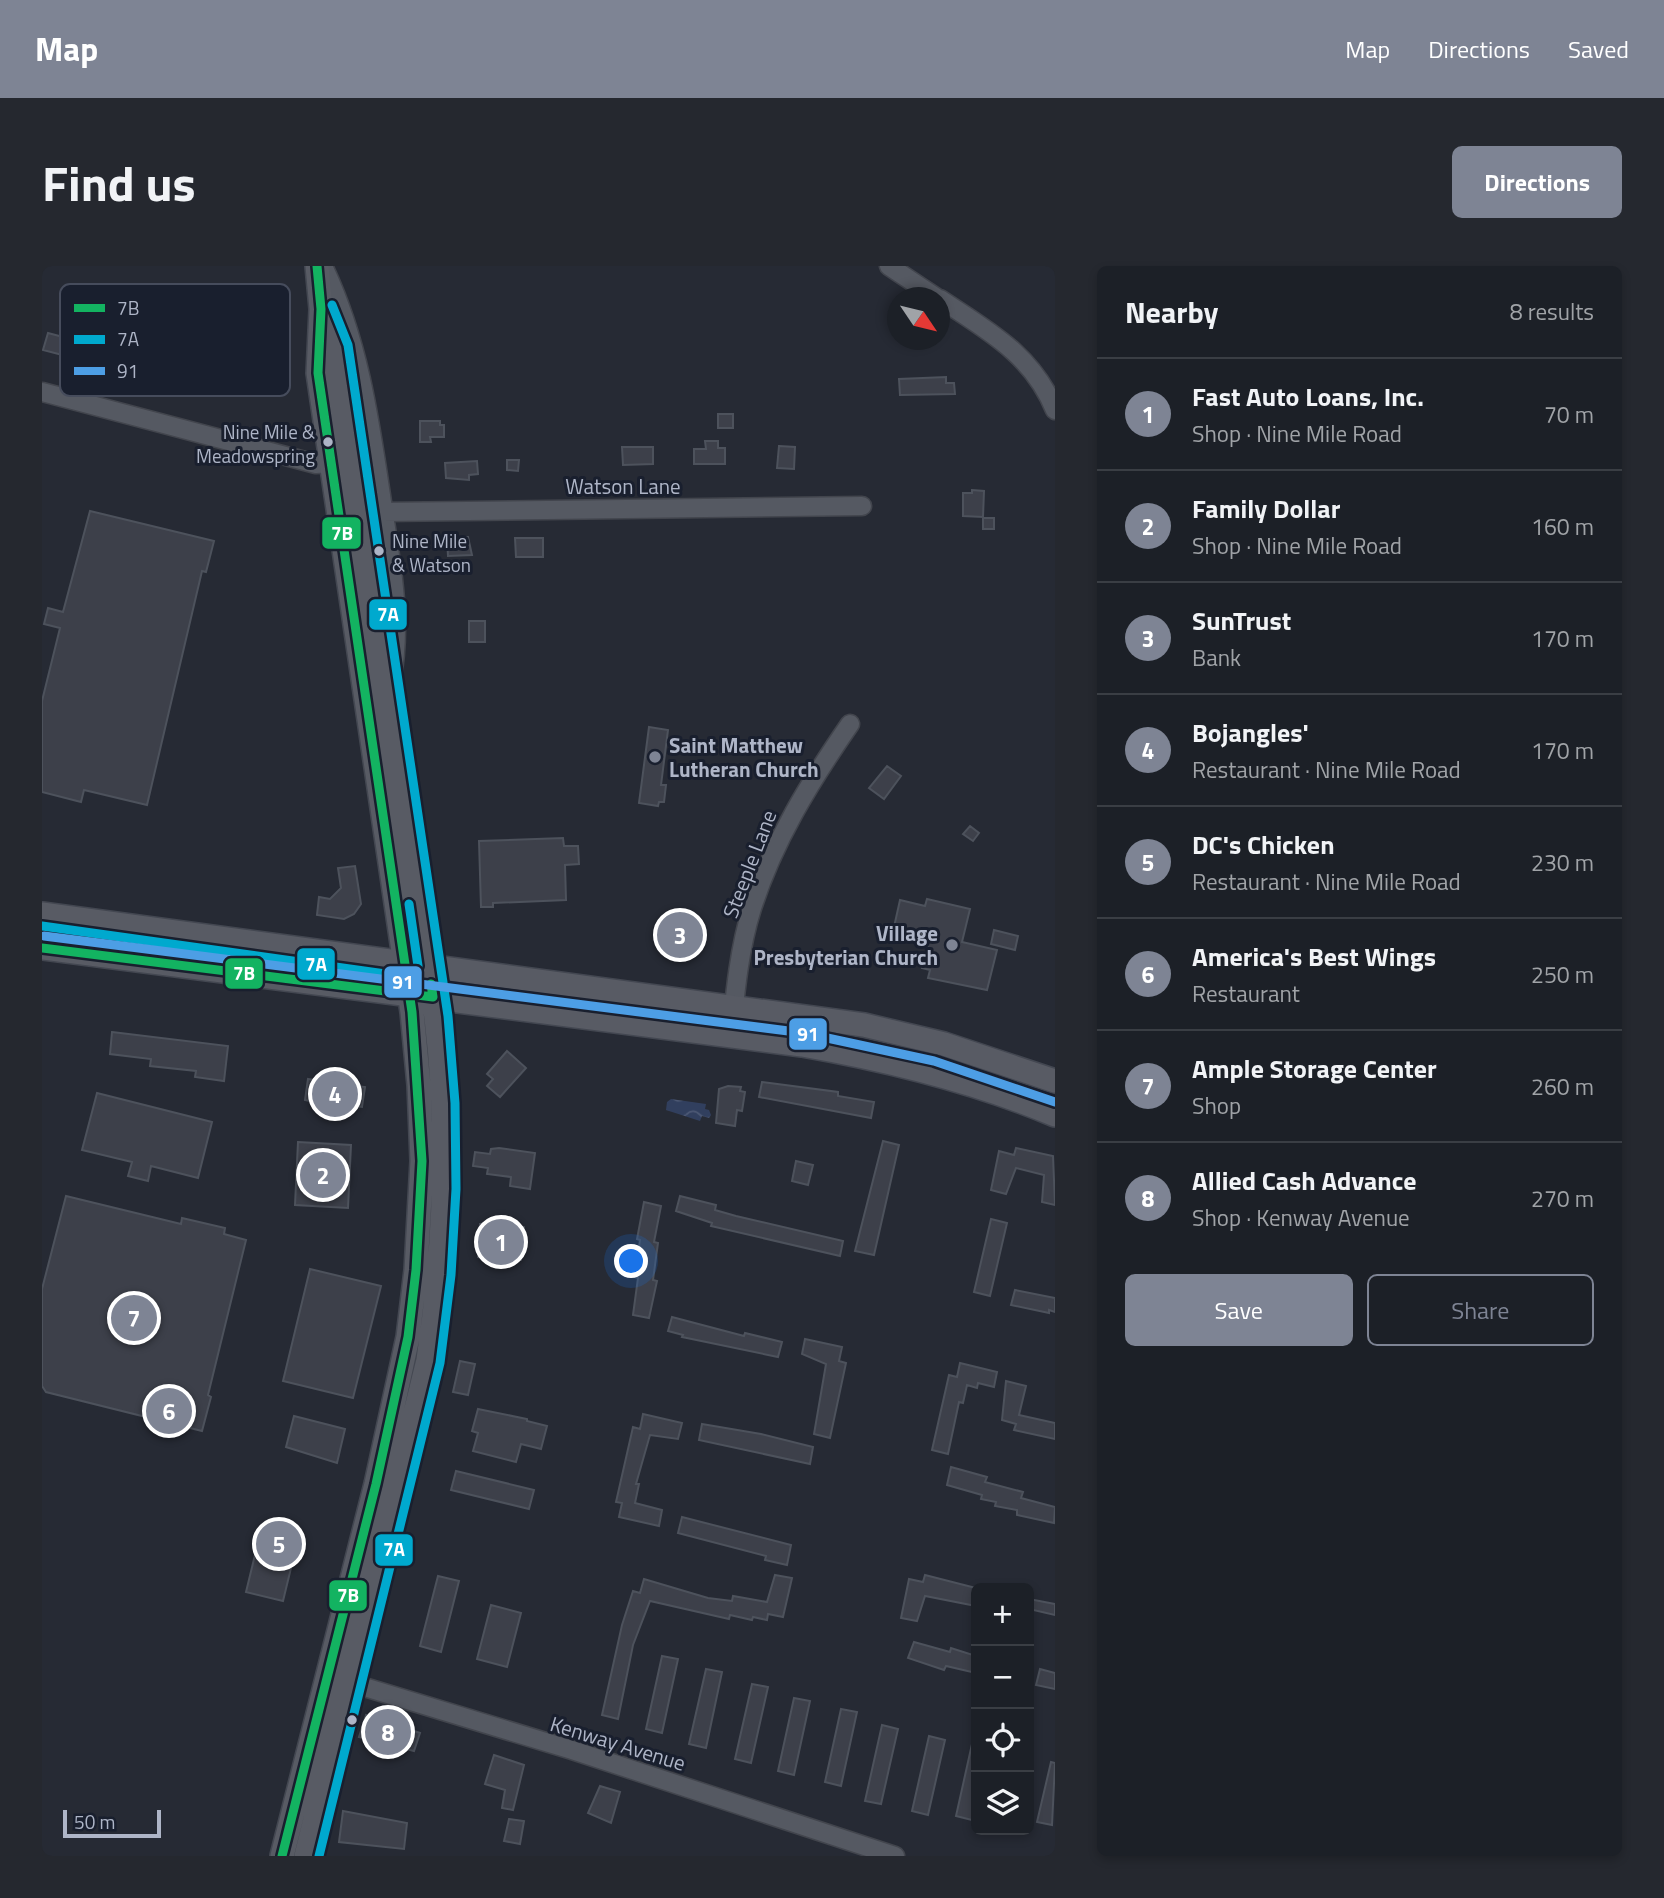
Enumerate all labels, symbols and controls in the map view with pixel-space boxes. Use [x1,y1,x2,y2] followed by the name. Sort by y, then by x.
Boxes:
[35,24,98,74] text: Map
[1345,31,1390,67] text: Map
[1428,31,1530,67] text: Directions
[1568,31,1629,67] text: Saved
[42,145,196,220] text: Find us
[1452,146,1622,218] button: Directions
[60,284,290,396] legend
[887,287,950,350] north arrow
[1125,289,1218,335] text: Nearby
[117,293,139,322] text: 7B
[1510,294,1594,329] text: 8 results
[117,324,139,353] text: 7A
[117,356,138,385] text: 91
[1192,377,1424,416] text: Fast Auto Loans, Inc.
[1142,397,1154,432] text: 1
[1544,397,1594,432] text: 70 m
[1192,416,1402,451] text: Shop · Nine Mile Road
[196,417,315,470] place label: Nine Mile & Meadowspring
[321,435,335,449] marker: Nine Mile & Meadowspring
[565,470,681,502] street label: Watson Lane
[1192,489,1340,528] text: Family Dollar
[1142,509,1154,544] text: 2
[1531,509,1594,544] text: 160 m
[321,516,362,550] line badge: 7B
[331,518,353,547] text: 7B
[392,526,471,579] place label: Nine Mile & Watson
[1192,528,1402,563] text: Shop · Nine Mile Road
[372,544,386,558] marker: Nine Mile & Watson
[368,598,408,631] line badge: 7A
[377,599,400,628] text: 7A
[1192,601,1291,640] text: SunTrust
[1142,621,1154,656] text: 3
[1531,621,1594,656] text: 170 m
[1192,640,1241,675] text: Bank
[1192,713,1309,752] text: Bojangles'
[669,729,819,785] place label: Saint Matthew Lutheran Church
[1142,733,1154,768] text: 4
[1531,733,1594,768] text: 170 m
[647,749,663,765] marker: Saint Matthew Lutheran Church
[1192,752,1461,787] text: Restaurant · Nine Mile Road
[714,805,784,923] street label: Steeple Lane
[1192,825,1335,864] text: DC's Chicken
[1142,845,1154,880] text: 5
[1531,845,1594,880] text: 230 m
[1192,864,1461,899] text: Restaurant · Nine Mile Road
[657,909,703,961] pin: 3
[753,917,938,973] place label: Village Presbyterian Church
[944,937,960,953] marker: Village Presbyterian Church
[1192,937,1436,976] text: America's Best Wings
[296,947,336,981] line badge: 7A
[305,949,328,978] text: 7A
[224,957,264,990] line badge: 7B
[1142,957,1154,992] text: 6
[1531,957,1594,992] text: 250 m
[233,958,255,987] text: 7B
[383,965,423,999] line badge: 91
[392,967,414,996] text: 91
[1192,976,1300,1011] text: Restaurant
[788,1017,828,1051] line badge: 91
[797,1019,819,1048] text: 91
[1192,1049,1437,1088] text: Ample Storage Center
[312,1068,358,1120] pin: 4
[1142,1069,1154,1104] text: 7
[1531,1069,1594,1104] text: 260 m
[1192,1088,1241,1123] text: Shop
[300,1149,346,1201] pin: 2
[1192,1161,1416,1200] text: Allied Cash Advance
[1142,1181,1154,1216] text: 8
[1531,1181,1594,1216] text: 270 m
[1192,1200,1410,1235] text: Shop · Kenway Avenue
[478,1216,524,1268] pin: 1
[614,1244,648,1278] your location
[1125,1274,1353,1346] button: Save
[1367,1274,1594,1346] button: Share
[111,1292,157,1344] pin: 7
[146,1385,192,1437] pin: 6
[256,1518,302,1570] pin: 5
[374,1533,414,1567] line badge: 7A
[383,1534,406,1563] text: 7A
[328,1579,368,1612] line badge: 7B
[337,1580,359,1609] text: 7B
[971,1583,1034,1835] map controls
[971,1583,1034,1646] button: +
[971,1646,1034,1709] button: −
[365,1706,411,1758] pin: 8
[546,1707,690,1779] street label: Kenway Avenue
[971,1709,1034,1772] button: locate
[345,1713,359,1727] unlabelled marker
[971,1772,1034,1835] button: layers
[63,1807,161,1839] scale bar
[74,1807,115,1836] text: 50 m

